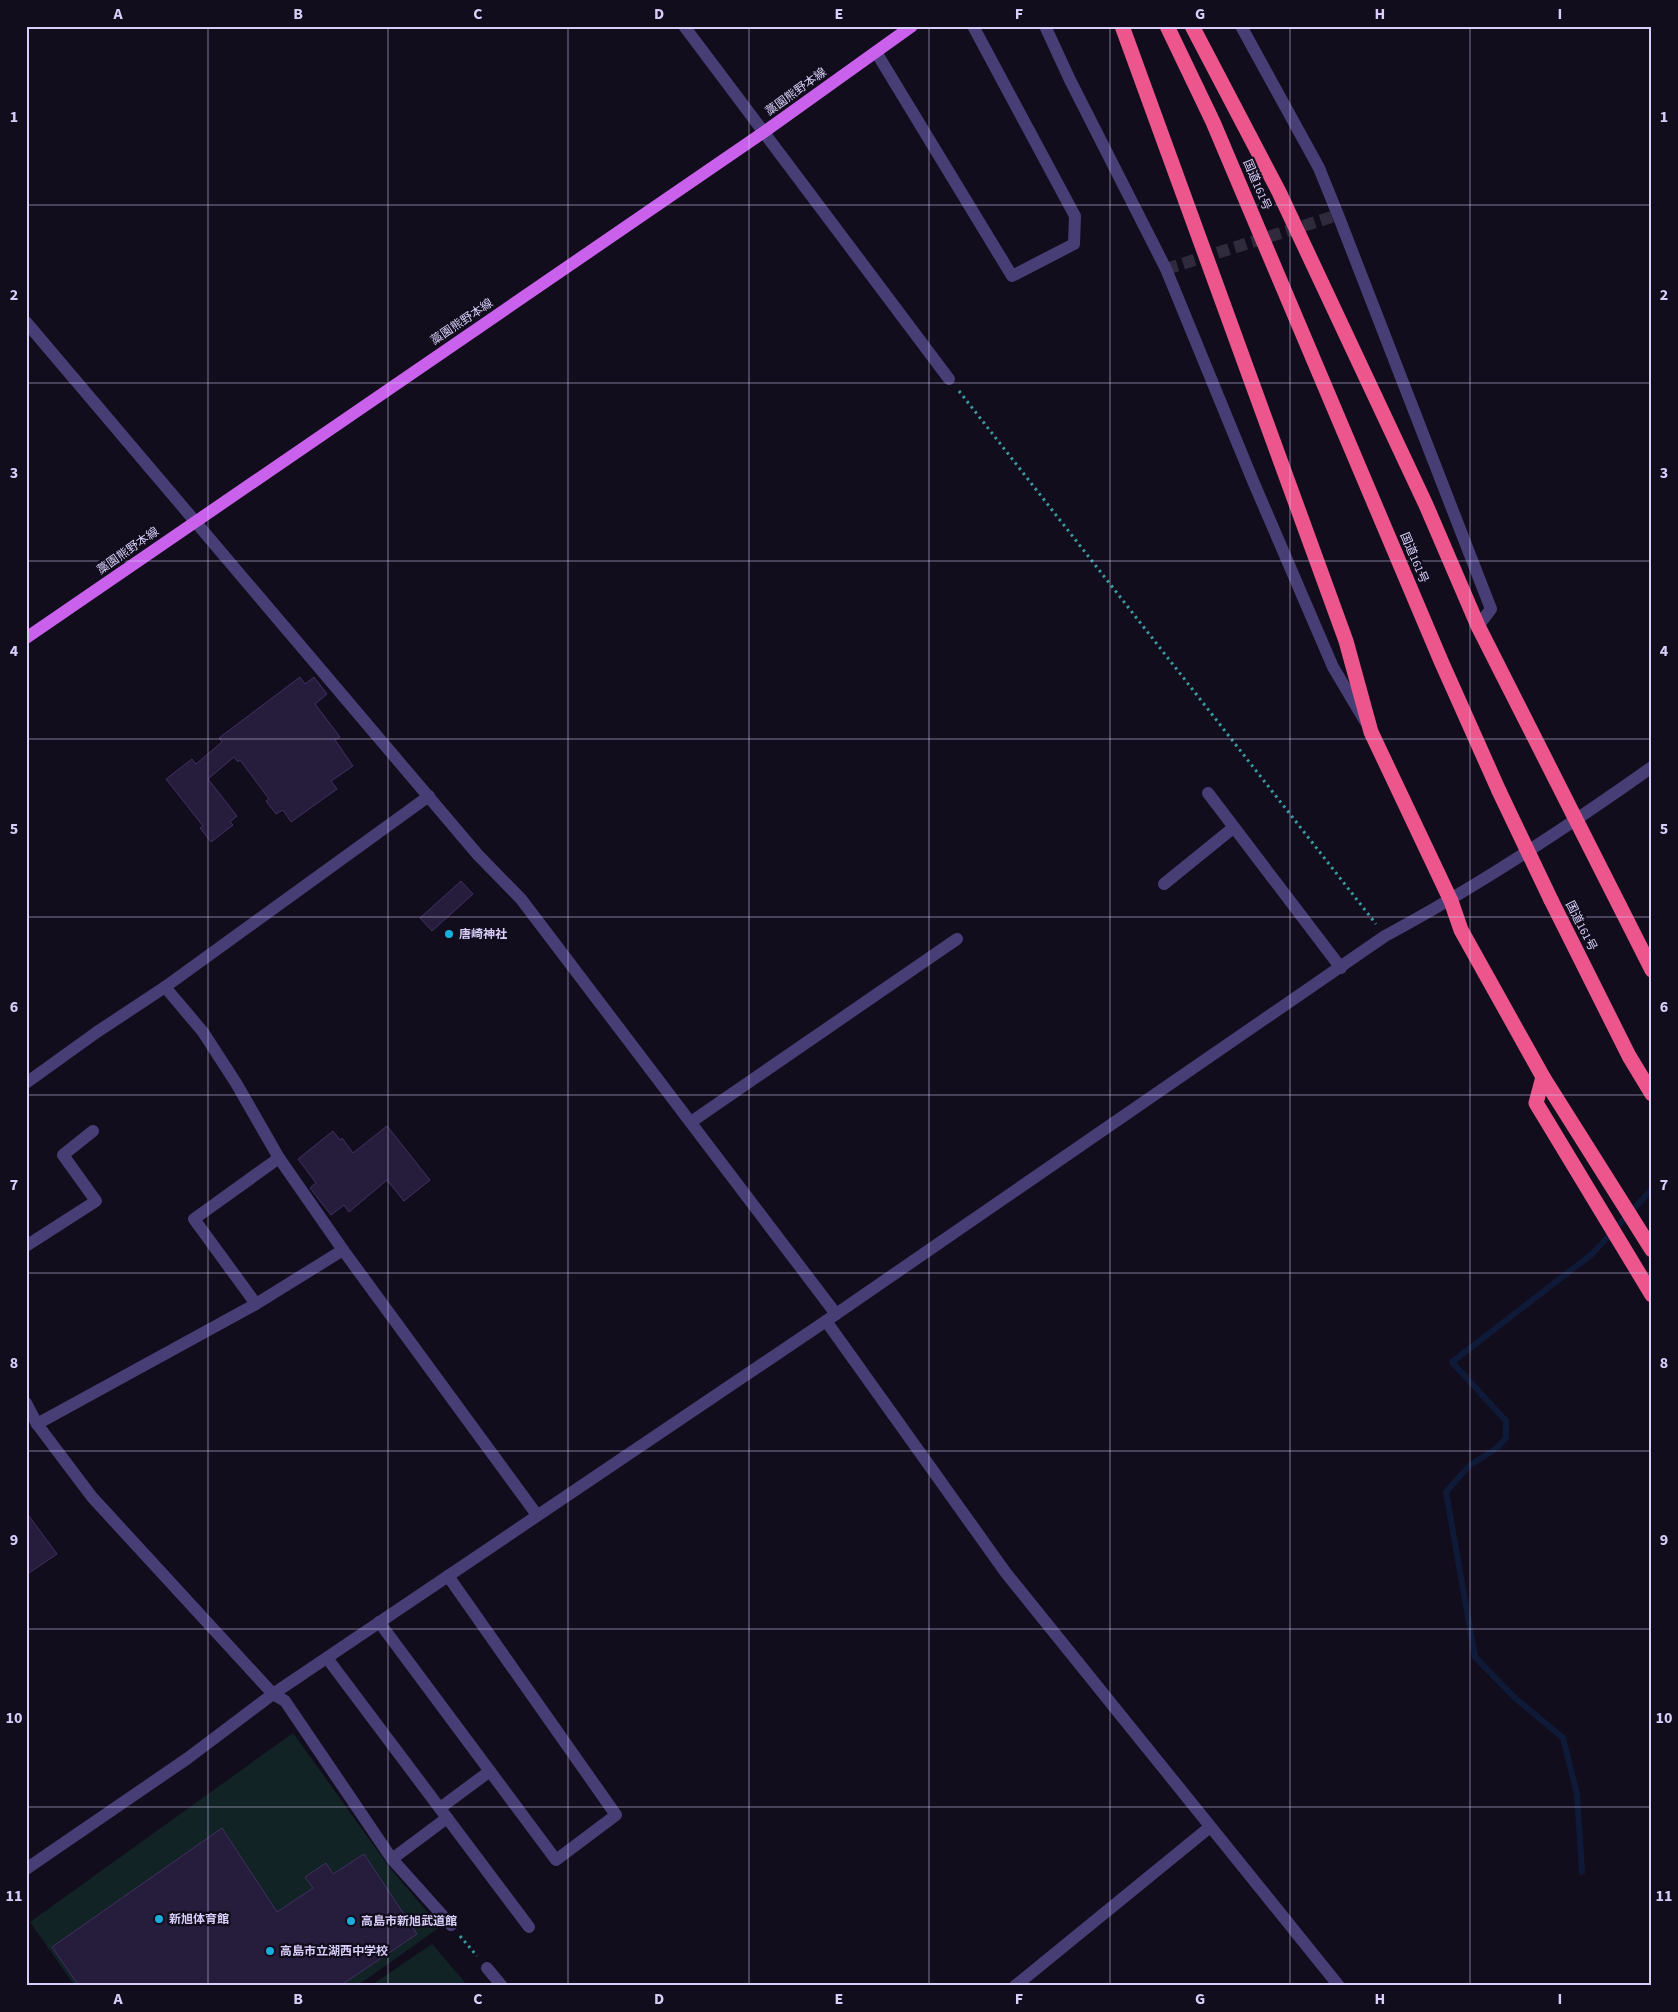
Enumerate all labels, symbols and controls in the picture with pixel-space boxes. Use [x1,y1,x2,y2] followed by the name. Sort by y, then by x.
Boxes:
[112,3,123,25] text: A
[293,3,303,25] text: B
[473,3,483,25] text: C
[654,3,664,25] text: D
[835,3,843,25] text: E
[1015,3,1023,25] text: F
[1195,3,1205,25] text: G
[1375,3,1385,25] text: H
[1558,3,1562,25] text: I
[762,64,830,120] street label: 藁園熊野本線
[10,106,18,128] text: 1
[1660,106,1668,128] text: 1
[1239,157,1275,213] street label: 国道161号
[10,284,18,306] text: 2
[1660,284,1668,306] text: 2
[427,295,497,349] street label: 藁園熊野本線
[10,462,18,484] text: 3
[1660,462,1668,484] text: 3
[94,523,162,579] street label: 藁園熊野本線
[1396,530,1432,586] street label: 国道161号
[10,640,19,662] text: 4
[1660,640,1669,662] text: 4
[10,818,18,840] text: 5
[1660,818,1668,840] text: 5
[1561,898,1601,954] street label: 国道161号
[459,926,507,943] place label: 唐崎神社
[443,928,455,940] marker: 唐崎神社
[10,996,18,1018] text: 6
[1660,996,1668,1018] text: 6
[10,1174,18,1196] text: 7
[1660,1174,1668,1196] text: 7
[10,1352,18,1374] text: 8
[1660,1352,1668,1374] text: 8
[10,1529,18,1551] text: 9
[1660,1529,1668,1551] text: 9
[6,1707,22,1729] text: 10
[1656,1707,1672,1729] text: 10
[6,1885,22,1907] text: 11
[1656,1885,1672,1907] text: 11
[169,1911,229,1928] place label: 新旭体育館
[153,1913,165,1925] marker: 新旭体育館
[361,1913,457,1930] place label: 高島市新旭武道館
[345,1915,357,1927] marker: 高島市新旭武道館
[280,1943,388,1960] place label: 高島市立湖西中学校
[264,1945,276,1957] marker: 高島市立湖西中学校
[112,1988,123,2010] text: A
[293,1988,303,2010] text: B
[473,1988,483,2010] text: C
[654,1988,664,2010] text: D
[835,1988,843,2010] text: E
[1015,1988,1023,2010] text: F
[1195,1988,1205,2010] text: G
[1375,1988,1385,2010] text: H
[1558,1988,1562,2010] text: I

